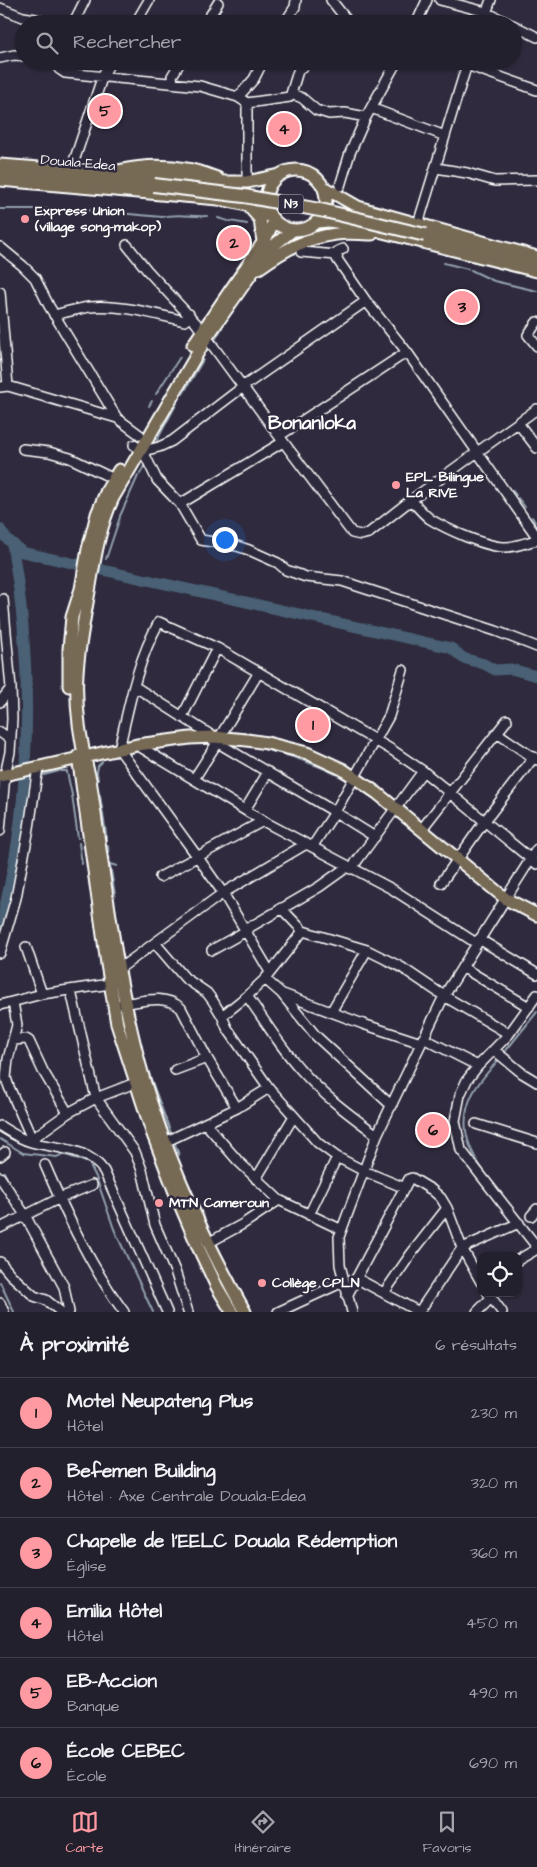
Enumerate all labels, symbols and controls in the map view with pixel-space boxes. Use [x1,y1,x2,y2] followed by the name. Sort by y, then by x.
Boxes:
[15,15,522,70] search box
[33,29,61,57] icon: search
[73,29,181,56] text: Rechercher
[89,92,121,130] pin: 5
[268,110,300,148] pin: 4
[40,150,116,176] street label: Douala-Edea
[278,194,304,213] road number: N3
[34,201,161,238] place label: Express Union (village song-makop)
[19,213,31,225] marker: Express Union (village song-makop)
[218,224,250,262] pin: 2
[446,288,478,326] pin: 3
[268,410,356,437] district label: Bonanloka
[406,467,484,503] place label: EPL Bilingue La RIVE
[390,479,402,491] marker: EPL Bilingue La RIVE
[212,527,238,553] your location
[297,706,329,744] pin: 1
[417,1111,449,1149] pin: 6
[169,1193,269,1213] place label: MTN Cameroun
[153,1197,165,1209] marker: MTN Cameroun
[477,1252,522,1297] map controls
[477,1252,522,1297] button: locate
[272,1273,360,1294] place label: Collège CPLN
[256,1277,268,1289] marker: Collège CPLN
[20,1330,129,1359] text: À proximité
[435,1334,517,1356] text: 6 résultats
[67,1388,253,1415] text: Motel Neupateng Plus
[35,1402,37,1424] text: 1
[471,1402,517,1424] text: 230 m
[67,1415,103,1437] text: Hôtel
[67,1458,215,1485] text: Befemen Building
[31,1472,41,1494] text: 2
[471,1472,517,1494] text: 320 m
[67,1485,306,1507] text: Hôtel · Axe Centrale Douala-Edea
[67,1528,397,1555] text: Chapelle de l'EELC Douala Rédemption
[32,1542,40,1564] text: 3
[470,1542,517,1564] text: 360 m
[67,1555,106,1577] text: Église
[67,1598,162,1625] text: Emilia Hôtel
[31,1612,41,1634] text: 4
[466,1612,517,1634] text: 450 m
[67,1625,103,1647] text: Hôtel
[67,1668,157,1695] text: EB-Accion
[30,1682,42,1704] text: 5
[468,1682,517,1704] text: 490 m
[67,1695,120,1717] text: Banque
[67,1738,185,1765] text: École CEBEC
[31,1752,41,1774] text: 6
[469,1752,517,1774] text: 690 m
[67,1765,107,1787] text: École
[66,1808,104,1858] tab: Carte
[235,1808,291,1858] tab: Itinéraire
[423,1808,471,1858] tab: Favoris

